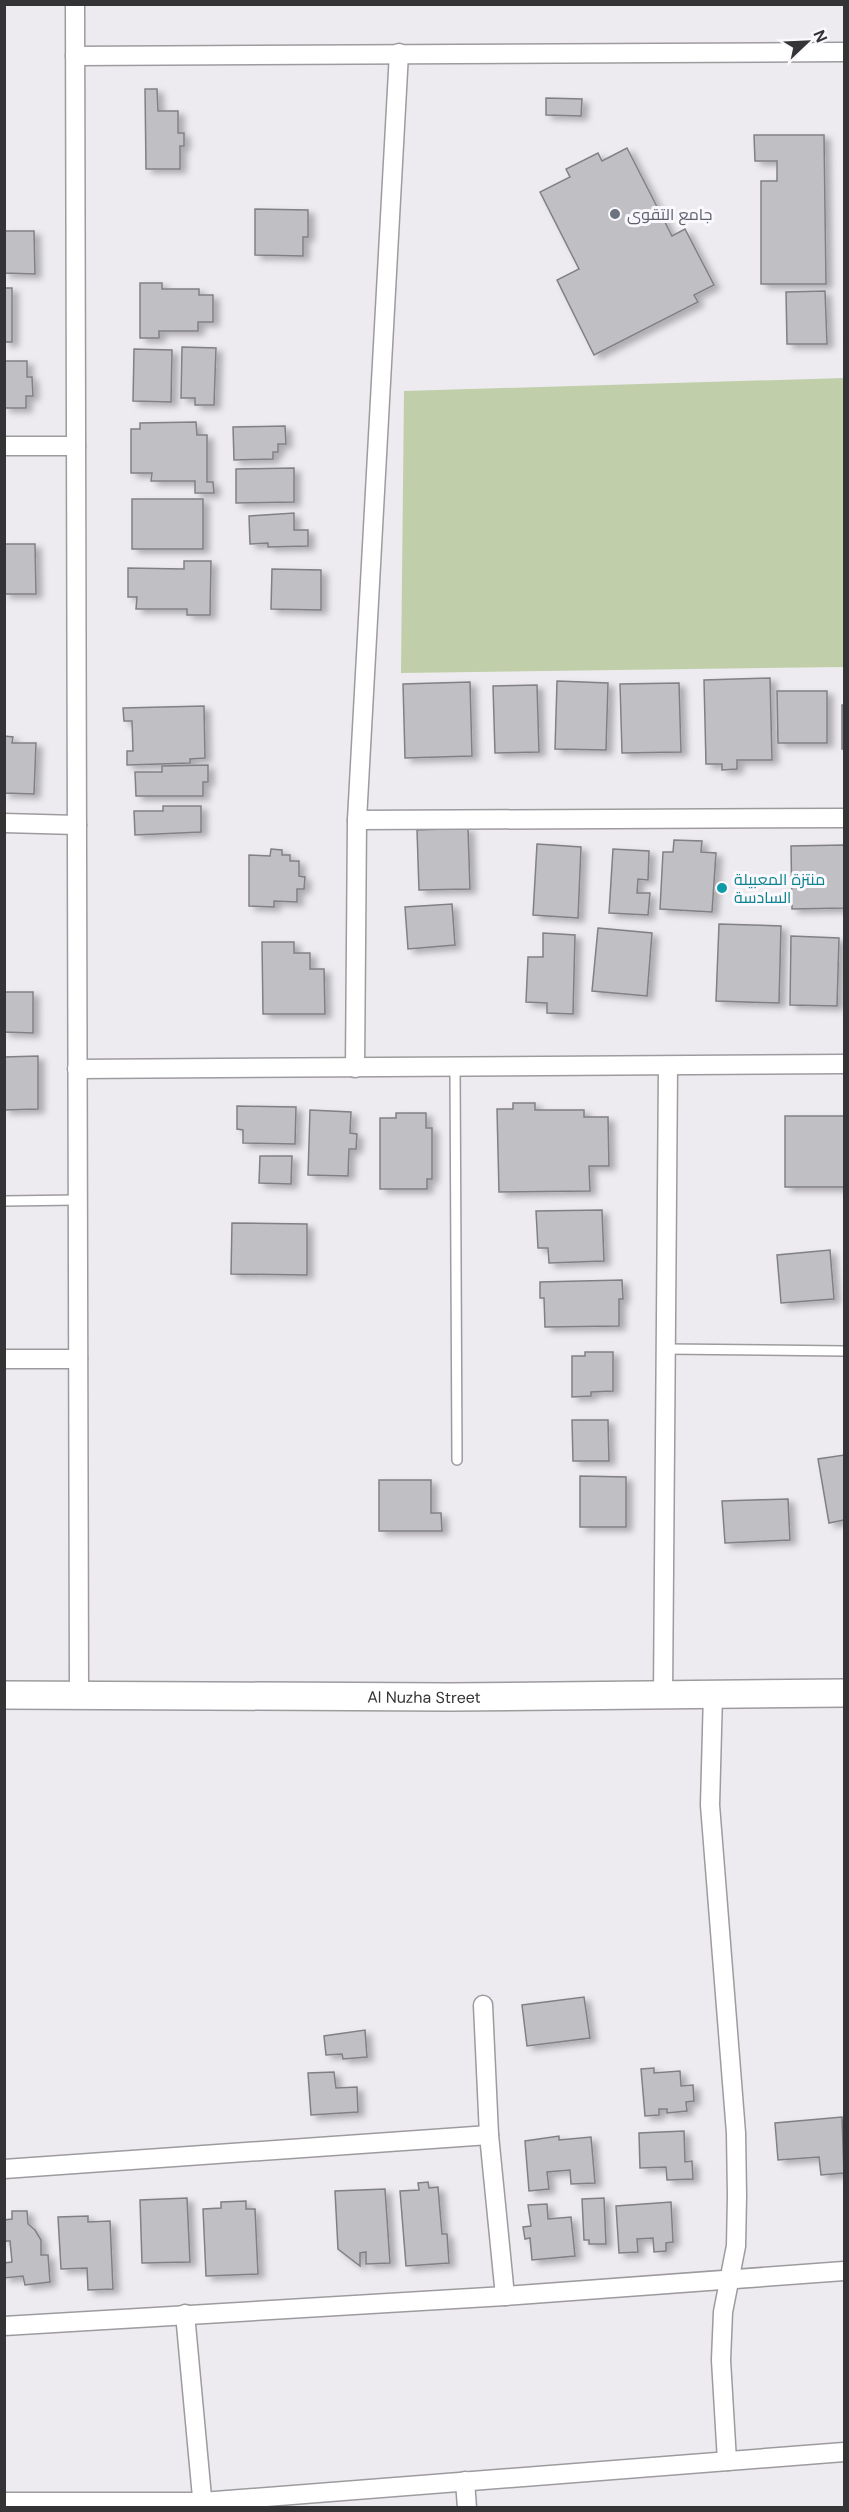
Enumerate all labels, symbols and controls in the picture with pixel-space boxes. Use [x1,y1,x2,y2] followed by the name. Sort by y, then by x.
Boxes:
[777,12,837,72] north arrow
[808,27,832,46] text: N
[627,204,712,226] place label: جامع التقوى
[608,207,622,221] marker: جامع التقوى
[734,869,825,908] place label: منتزة المعبيلة السادسة
[715,881,729,895] marker: منتزة المعبيلة السادسة
[367,1687,481,1708] street label: Al Nuzha Street

